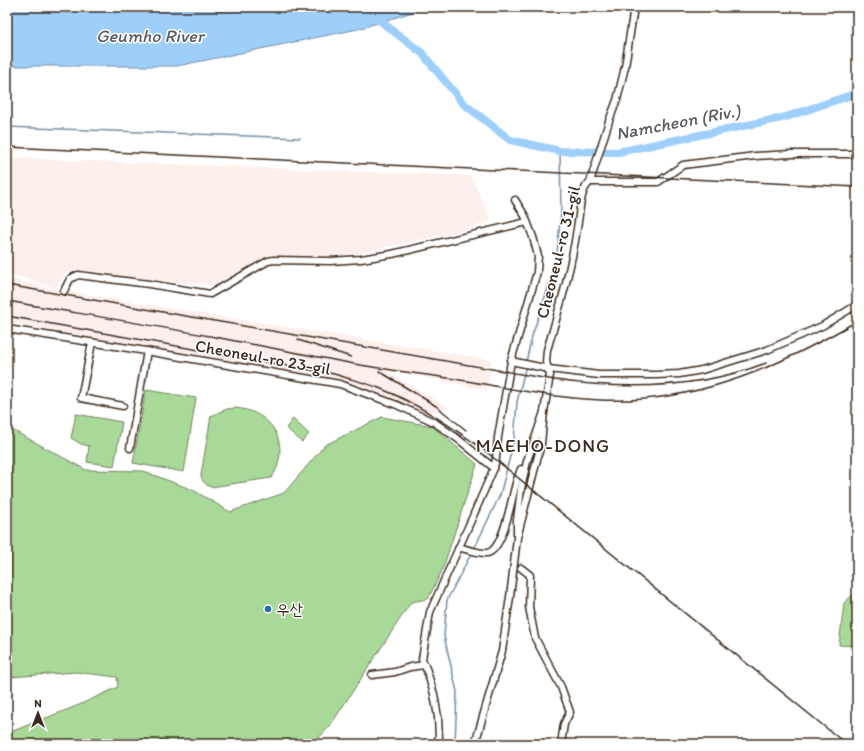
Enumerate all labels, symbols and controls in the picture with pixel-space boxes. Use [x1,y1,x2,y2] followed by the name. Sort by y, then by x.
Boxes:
[96,25,206,47] water label: Geumho River
[614,99,743,145] water label: Namcheon (Riv.)
[532,183,584,320] street label: Cheoneul-ro 31-gil
[194,335,332,379] street label: Cheoneul-ro 23-gil
[476,434,610,457] district label: MAEHO-DONG
[276,599,303,619] place label: 우산
[263,604,273,614] marker: 우산
[18,693,58,733] north arrow
[34,697,42,710] text: N

